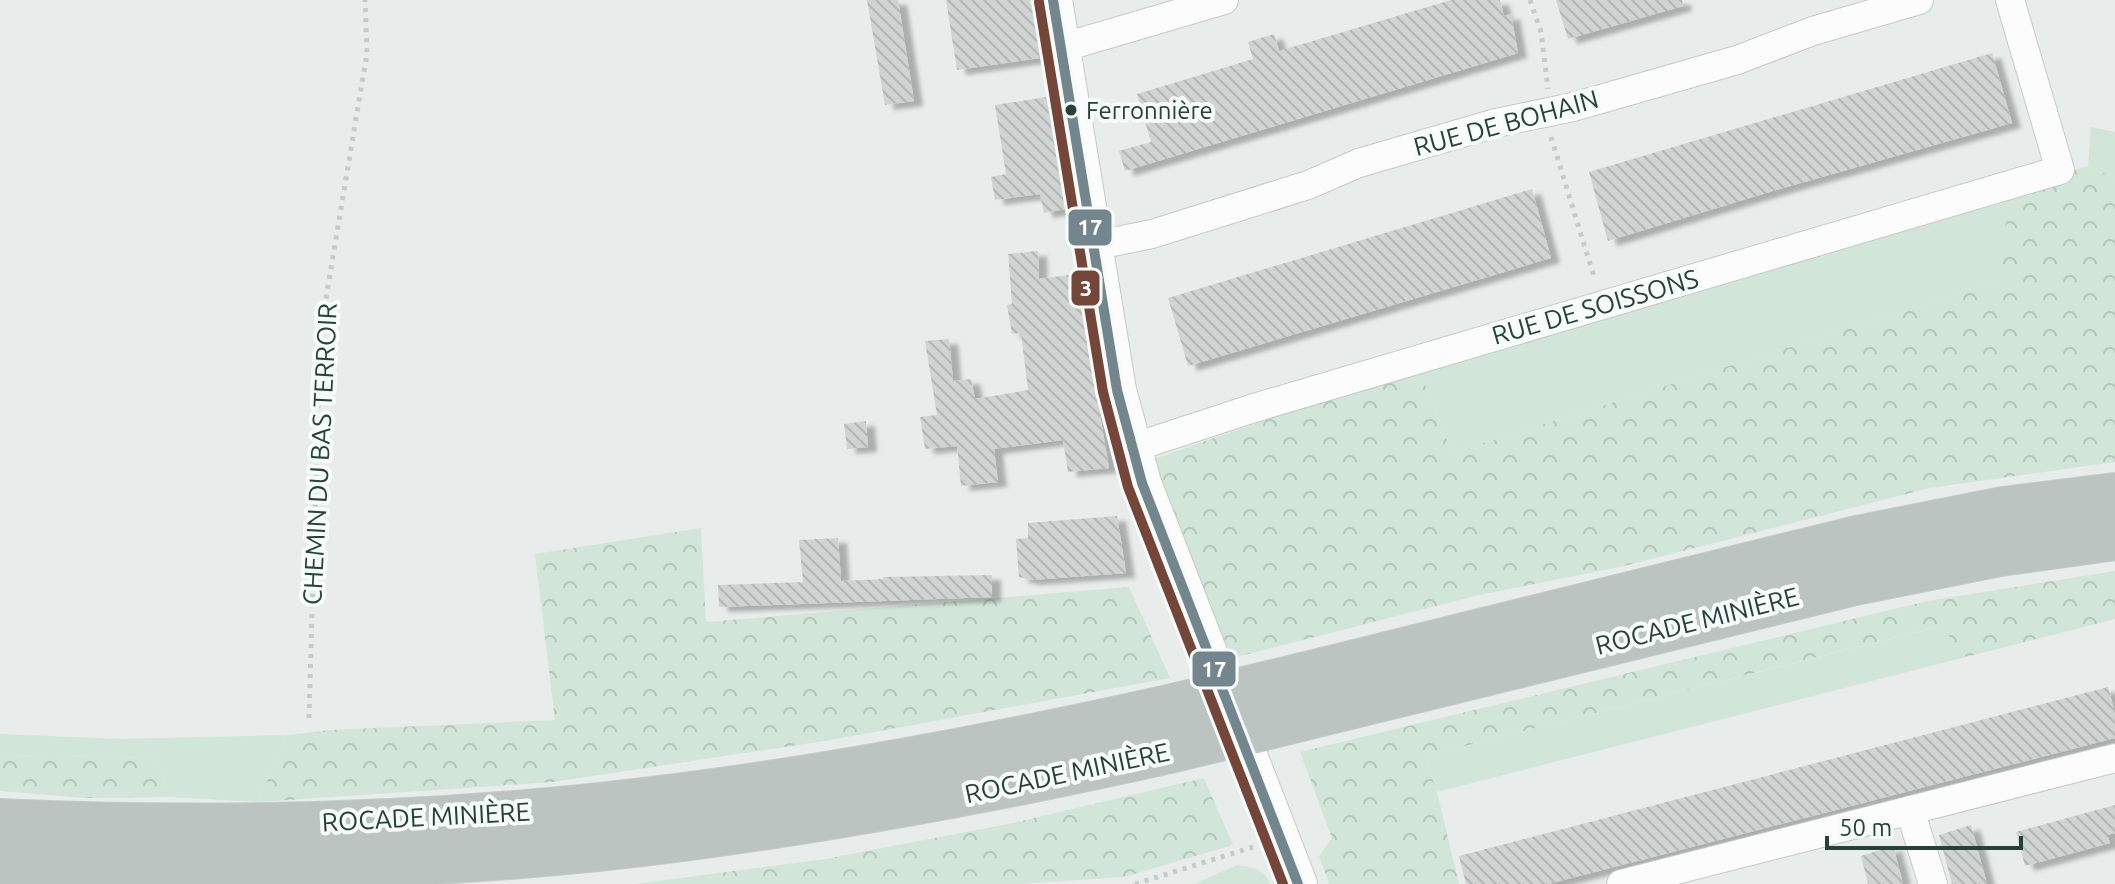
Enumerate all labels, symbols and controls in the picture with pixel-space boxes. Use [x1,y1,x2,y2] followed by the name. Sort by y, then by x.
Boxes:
[1410,84,1602,161] street label: RUE DE BOHAIN
[1086,97,1213,124] place label: Ferronnière
[1063,102,1079,118] marker: Ferronnière
[1067,208,1113,247] line badge: 17
[1078,214,1102,239] text: 17
[1488,263,1701,350] street label: RUE DE SOISSONS
[1070,269,1101,307] line badge: 3
[1080,275,1092,300] text: 3
[297,302,342,606] street label: CHEMIN DU BAS TERROIR
[1592,580,1802,660] street label: ROCADE MINIÈRE
[1191,650,1237,688] line badge: 17
[1202,656,1226,681] text: 17
[962,736,1172,808] street label: ROCADE MINIÈRE
[321,796,531,836] street label: ROCADE MINIÈRE
[1827,800,2021,850] scale bar
[1839,814,1892,841] text: 50 m

